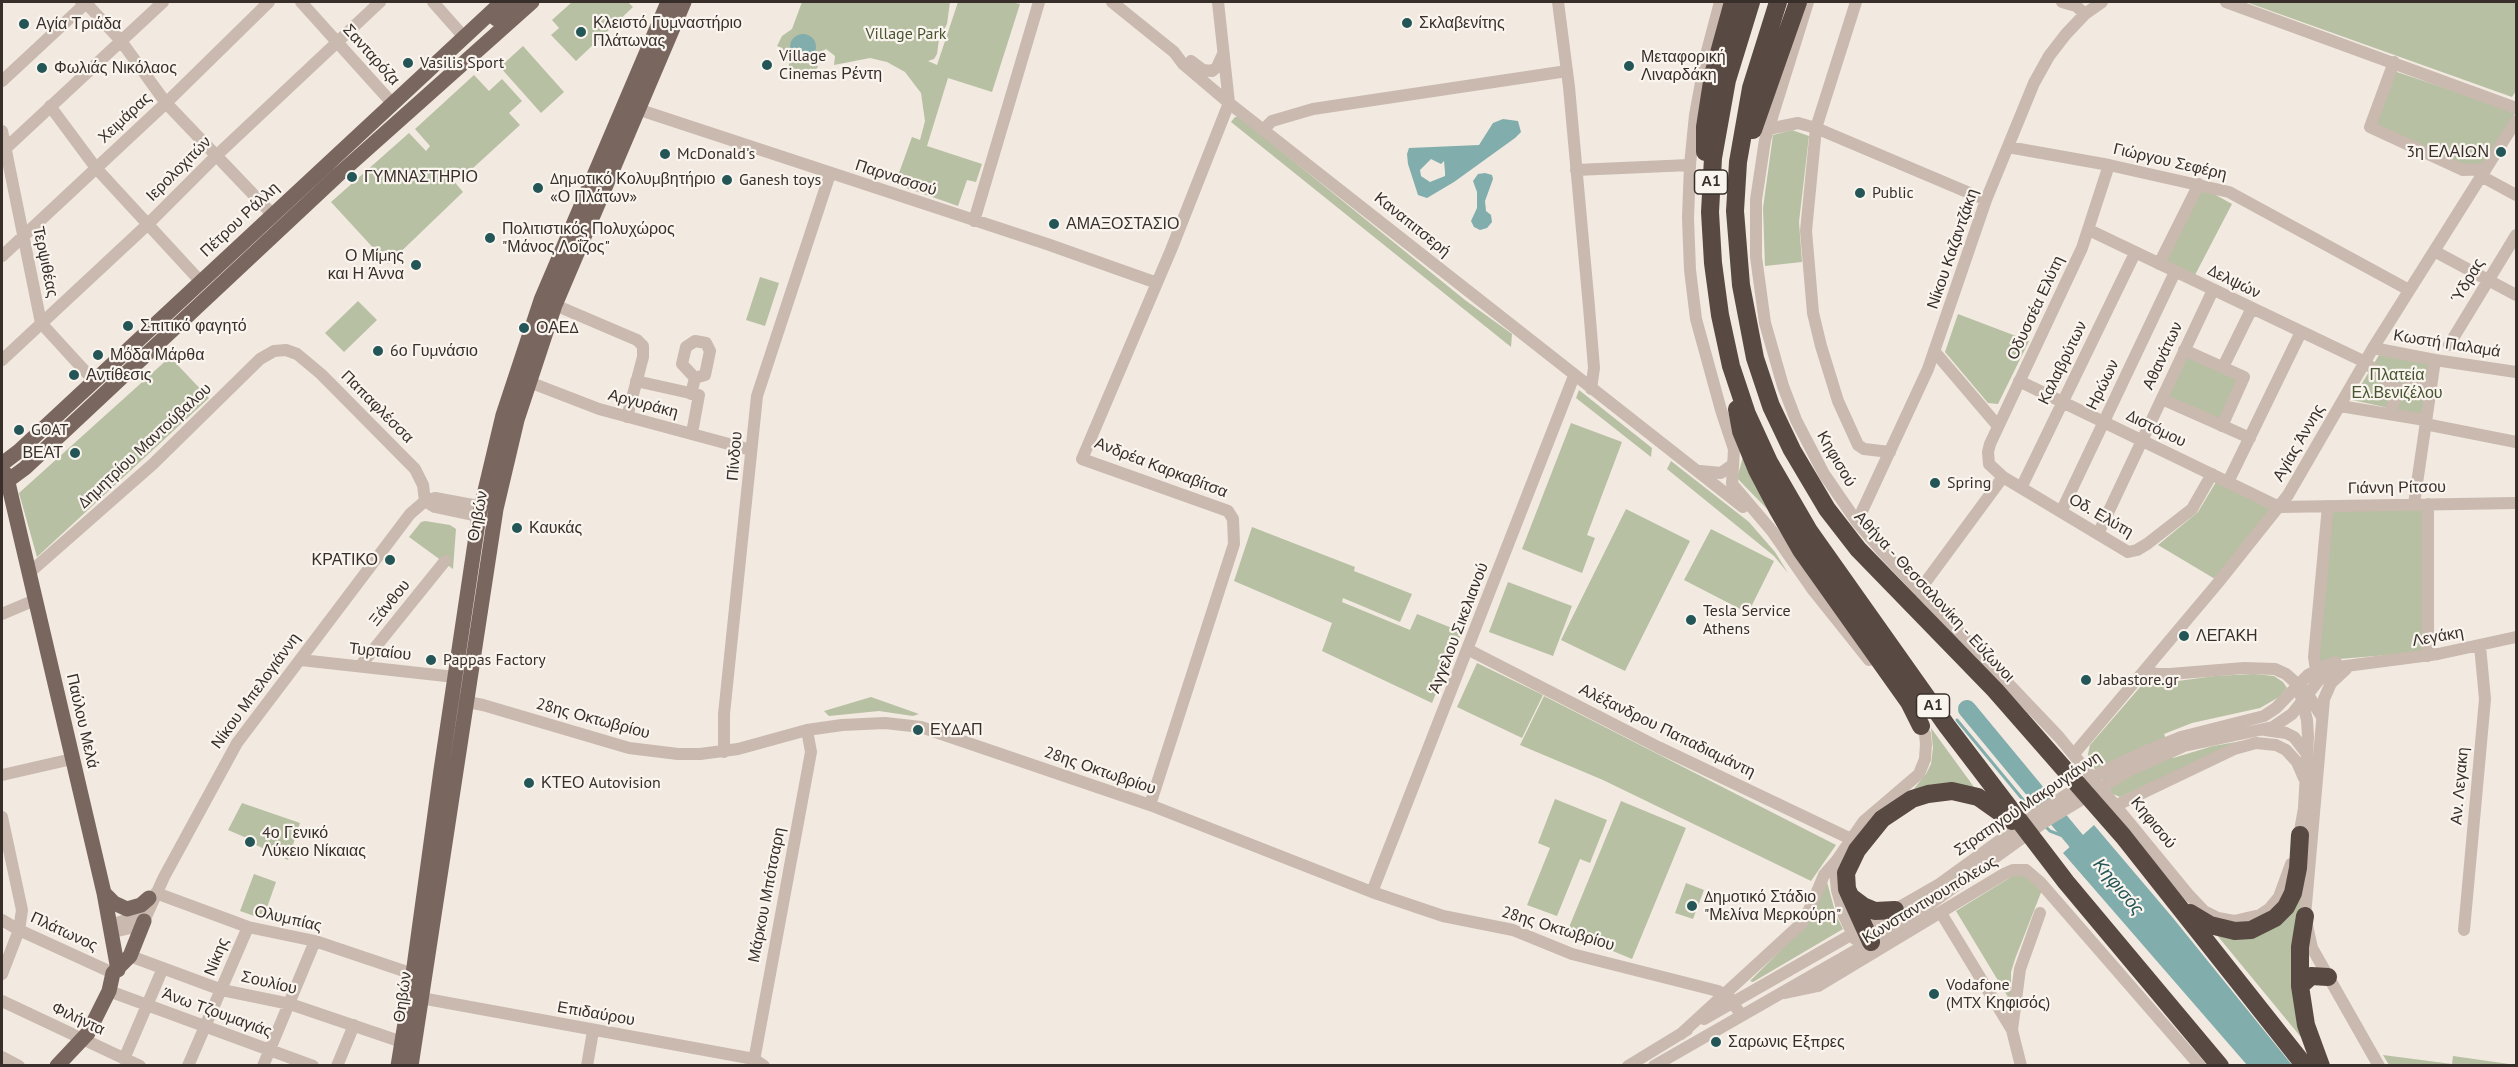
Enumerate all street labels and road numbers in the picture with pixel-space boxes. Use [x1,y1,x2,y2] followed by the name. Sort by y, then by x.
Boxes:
[339,20,403,90] street label: Σανταρόζα
[94,89,156,147] street label: Χειμάρας
[142,132,216,206] street label: Ιερολοχιτών
[2111,140,2229,184] street label: Γιώργου Σεφέρη
[853,156,939,200] street label: Παρνασσού
[1694,170,1728,194] road number: Α1
[197,179,283,261] street label: Πέτρου Ράλλη
[1923,186,1983,312] street label: Νίκου Καζαντζάκη
[1370,189,1454,261] street label: Καναπιτσερή
[28,225,62,299] street label: Τερψιθέας
[2003,253,2069,363] street label: Οδυσσέα Ελύτη
[2447,255,2489,307] street label: Ύδρας
[2205,261,2263,303] street label: Δελψών
[2035,318,2091,408] street label: Καλαβρύτων
[2139,319,2187,393] street label: Αθανάτων
[2392,326,2502,362] street label: Κωστή Παλαμά
[2083,357,2123,413] street label: Ηρώων
[337,367,417,447] street label: Παπαφλέσσα
[75,379,215,513] street label: Δημητρίου Μαντούβαλου
[606,385,680,423] street label: Αργυράκη
[2269,401,2329,485] street label: Αγίας Άννης
[2123,406,2189,452] street label: Διστόμου
[1812,428,1860,490] street label: Κηφισού
[723,430,747,482] street label: Πίνδου
[1092,434,1230,502] street label: Ανδρέα Καρκαβίτσα
[2348,478,2446,498] street label: Γιάννη Ρίτσου
[464,489,492,543] street label: Θηβών
[2065,490,2137,542] street label: Οδ. Ελύτη
[1850,508,2018,686] street label: Αθήνα - Θεσσαλονίκη - Εύζωνοι
[1425,560,1493,696] street label: Άγγελου Σικελιανού
[365,576,415,630] street label: Ξάνθου
[2411,623,2465,651] street label: Λεγάκη
[208,629,304,753] street label: Νίκου Μπελογιάννη
[348,639,412,665] street label: Τυρταίου
[62,672,102,770] street label: Παύλου Μελά
[1576,680,1758,782] street label: Αλέξανδρου Παπαδιαμάντη
[1916,694,1950,718] road number: Α1
[534,695,652,743] street label: 28ης Οκτωβρίου
[1042,743,1158,799] street label: 28ης Οκτωβρίου
[2447,746,2473,826] street label: Αν. Λεγακη
[1951,748,2105,860] street label: Στρατηγού Μακρυγιάννη
[2126,793,2180,853] street label: Κηφισού
[744,826,790,964] street label: Μάρκου Μπότσαρη
[1859,852,2001,948] street label: Κωνσταντινουπόλεως
[252,902,324,936] street label: Ολυμπίας
[1499,903,1617,955] street label: 28ης Οκτωβρίου
[27,908,101,956] street label: Πλάτωνος
[201,935,233,979] street label: Νίκης
[239,967,299,999] street label: Σουλίου
[390,970,416,1024] street label: Θηβών
[160,984,274,1042] street label: Άνω Τζουμαγιάς
[48,998,108,1040] street label: Φιλήντα
[556,998,636,1030] street label: Επιδαύρου

